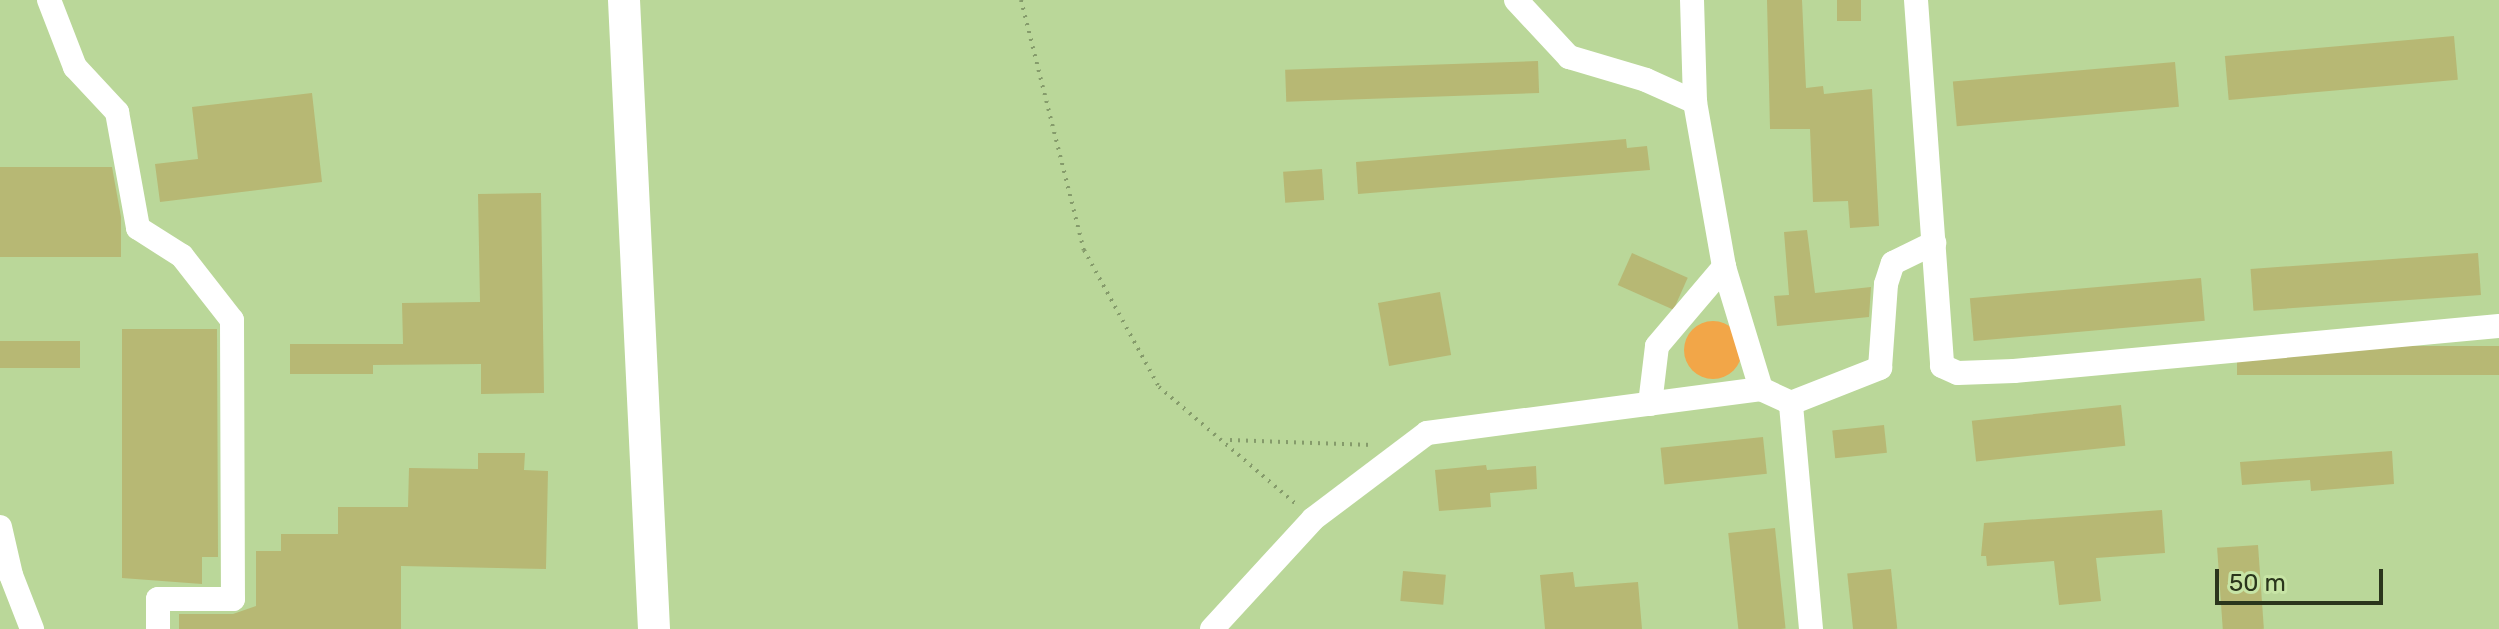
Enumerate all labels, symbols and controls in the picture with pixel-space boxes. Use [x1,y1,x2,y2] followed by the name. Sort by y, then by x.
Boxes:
[2219,553,2387,603] scale bar
[2229,569,2286,597] text: 50 m

